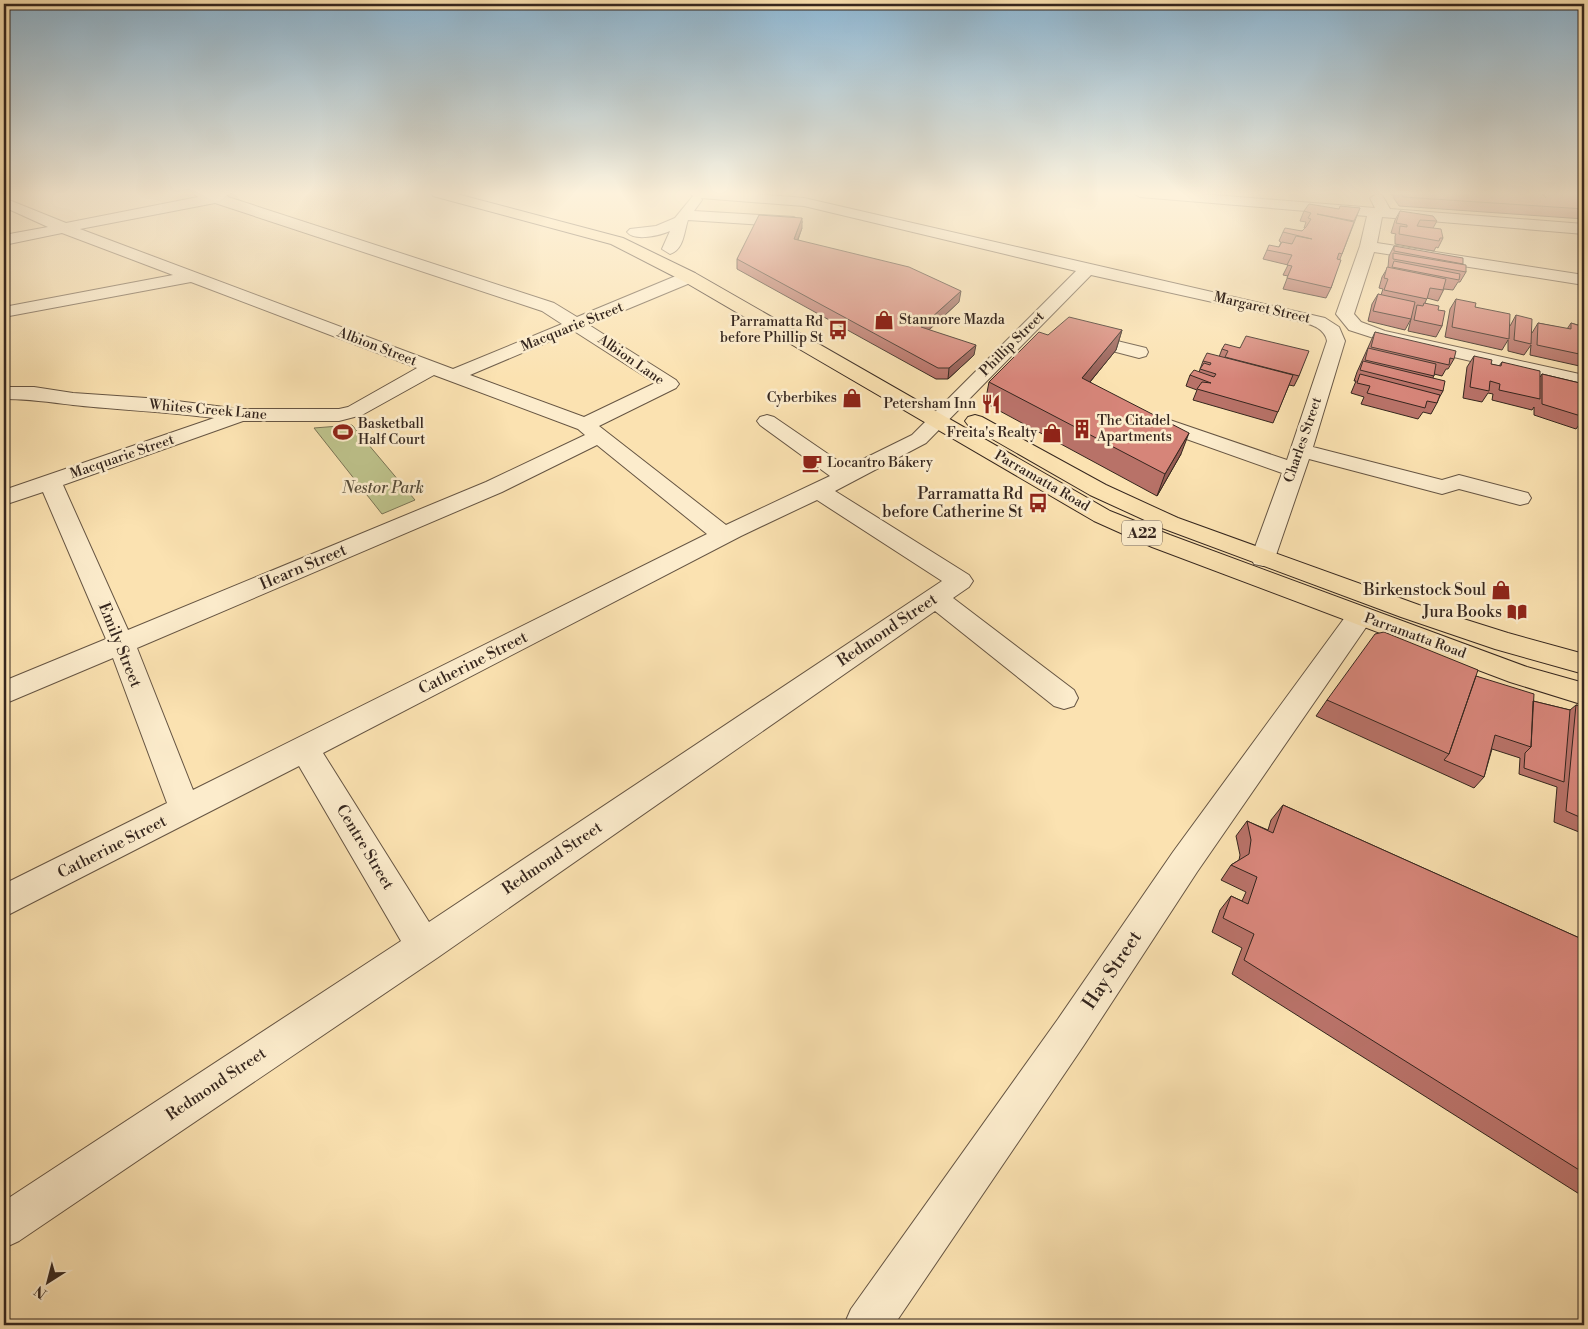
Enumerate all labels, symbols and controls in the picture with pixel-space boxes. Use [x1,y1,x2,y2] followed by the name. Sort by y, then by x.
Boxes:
[1212,288,1312,328] street label: Margaret Street
[518,298,626,356] street label: Macquarie Street
[976,308,1048,380] street label: Phillip Street
[873,309,895,331] shop icon: Stanmore Mazda
[899,311,1006,329] place label: Stanmore Mazda
[720,313,823,347] place label: Parramatta Rd before Phillip St
[827,319,849,341] bus stop icon: Parramatta Rd before Phillip St
[334,323,419,370] street label: Albion Street
[593,330,668,390] street label: Albion Lane
[841,387,863,409] shop icon: Cyberbikes
[767,389,837,407] place label: Cyberbikes
[980,393,1002,415] restaurant icon: Petersham Inn
[884,395,977,413] place label: Petersham Inn
[1280,395,1326,485] street label: Charles Street
[147,396,268,424] street label: Whites Creek Lane
[1096,412,1172,446] place label: The Citadel Apartments
[357,415,425,449] place label: Basketball Half Court
[1071,418,1093,440] building icon: The Citadel Apartments
[332,421,354,443] sports icon: Basketball Half Court
[1041,422,1063,444] shop icon: Freita's Realty
[946,424,1037,442] place label: Freita's Realty
[67,431,177,483] street label: Macquarie Street
[991,446,1093,516] street label: Parramatta Road
[801,452,823,474] cafe icon: Locantro Bakery
[827,454,933,472] place label: Locantro Bakery
[341,478,424,498] park label: Nestor Park
[882,484,1023,522] place label: Parramatta Rd before Catherine St
[1027,492,1049,514] bus stop icon: Parramatta Rd before Catherine St
[1122,520,1162,546] road number: A22
[257,540,350,594] street label: Hearn Street
[1490,579,1512,601] shop icon: Birkenstock Soul
[1363,580,1486,600] place label: Birkenstock Soul
[833,589,941,671] street label: Redmond Street
[94,600,146,691] street label: Emily Street
[1506,601,1528,623] library icon: Jura Books
[1422,602,1502,622] place label: Jura Books
[1362,609,1469,663] street label: Parramatta Road
[415,627,531,699] street label: Catherine Street
[332,801,398,894] street label: Centre Street
[54,811,170,883] street label: Catherine Street
[498,817,606,899] street label: Redmond Street
[1077,926,1147,1014] street label: Hay Street
[162,1043,270,1125] street label: Redmond Street
[22,1256,72,1306] north arrow
[31,1281,51,1302] text: N

